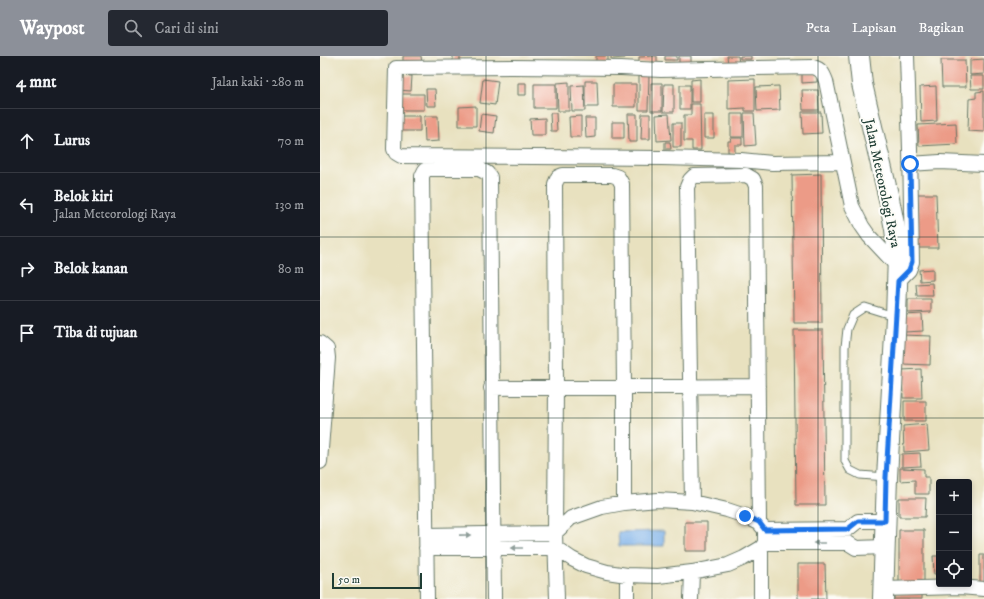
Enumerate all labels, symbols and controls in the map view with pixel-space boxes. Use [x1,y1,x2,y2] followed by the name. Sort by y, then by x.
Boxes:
[108,10,388,46] search box
[20,17,84,40] text: Waypost
[122,17,144,39] icon: search
[154,19,219,38] text: Cari di sini
[806,19,830,37] text: Peta
[852,19,897,37] text: Lapisan
[919,19,964,37] text: Bagikan
[16,71,56,93] text: 4 mnt
[212,74,304,90] text: Jalan kaki · 280 m
[859,115,904,249] street label: Jalan Meteorologi Raya
[16,130,38,152] icon: ahead
[54,131,90,150] text: Lurus
[278,133,304,149] text: 70 m
[901,155,919,173] route start
[54,187,113,206] text: Belok kiri
[16,194,38,216] icon: left
[275,197,304,213] text: 130 m
[54,206,176,222] text: Jalan Meteorologi Raya
[16,258,38,280] icon: right
[54,259,128,278] text: Belok kanan
[278,261,304,277] text: 80 m
[16,322,38,344] icon: arrive
[54,323,137,342] text: Tiba di tujuan
[936,479,972,587] map controls
[936,479,972,515] button: +
[736,507,754,525] route end
[936,515,972,551] button: −
[459,531,471,538] one-way arrow
[812,540,825,546] one-way arrow
[510,545,523,551] one-way arrow
[936,551,972,587] button: locate
[332,571,422,590] scale bar
[338,573,360,587] text: 50 m

